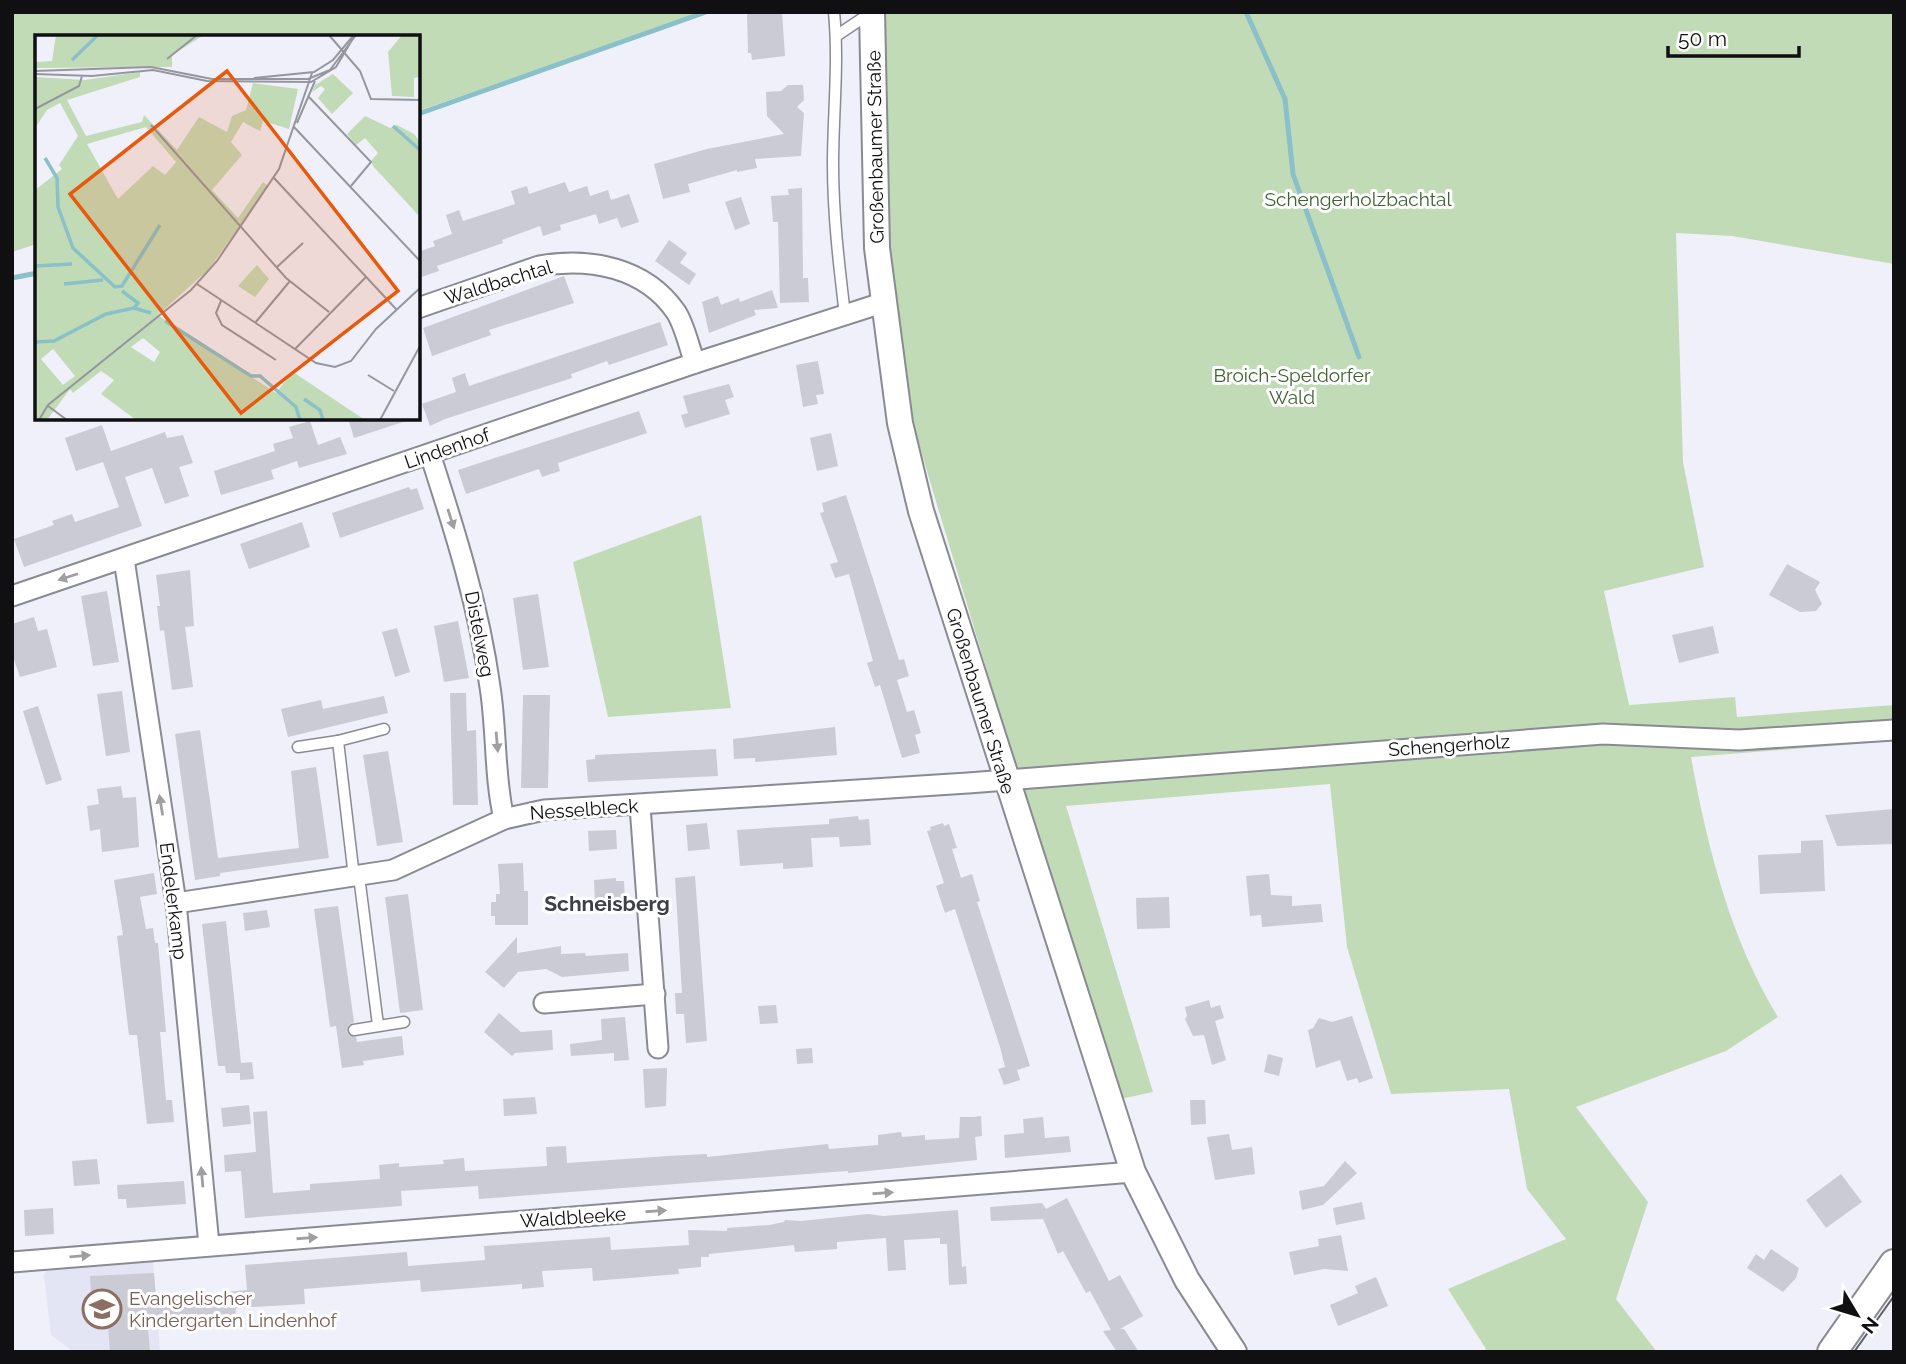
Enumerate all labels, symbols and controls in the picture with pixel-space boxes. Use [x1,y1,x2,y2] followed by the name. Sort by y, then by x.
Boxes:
[1668,14,1799,58] scale bar
[1678,26,1727,51] text: 50 m
[35,35,420,420] inset map
[862,50,888,244] street label: Großenbaumer Straße
[1264,188,1452,210] park label: Schengerholzbachtal
[441,255,555,309] street label: Waldbachtal
[1213,364,1371,408] park label: Broich-Speldorfer Wald
[401,423,493,473] street label: Lindenhof
[446,509,457,530] one-way arrow
[58,573,79,583] one-way arrow
[461,589,499,679] street label: Distelweg
[942,605,1020,797] street label: Großenbaumer Straße
[1388,730,1510,760] street label: Schengerholz
[491,731,502,753] one-way arrow
[156,794,167,816] one-way arrow
[529,794,639,824] street label: Nesselbleck
[156,841,192,961] street label: Endelerkamp
[544,891,670,916] district label: Schneisberg
[197,1166,208,1188] one-way arrow
[872,1187,894,1198] one-way arrow
[519,1202,627,1232] street label: Waldbleeke
[645,1205,667,1216] one-way arrow
[296,1232,318,1243] one-way arrow
[69,1250,91,1261] one-way arrow
[1822,1280,1892,1350] north arrow
[129,1287,337,1331] place label: Evangelischer Kindergarten Lindenhof
[81,1288,123,1330] school or university icon: Evangelischer Kindergarten Lindenhof
[1857,1313,1884,1338] text: N

